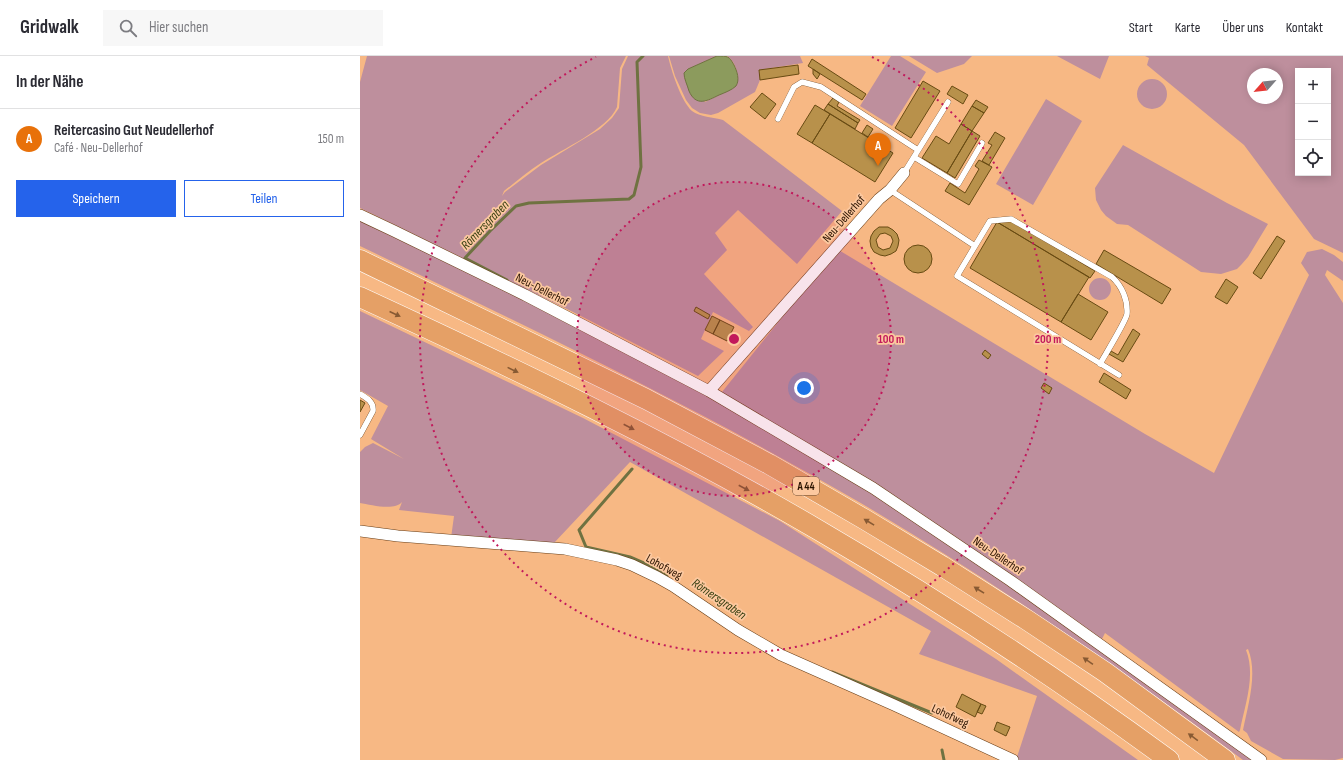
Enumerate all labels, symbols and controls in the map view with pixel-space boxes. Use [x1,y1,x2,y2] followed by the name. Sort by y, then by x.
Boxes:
[103,10,383,46] search box
[20,16,79,39] text: Gridwalk
[117,17,139,39] icon: search
[149,18,209,37] text: Hier suchen
[1129,19,1153,36] text: Start
[1175,19,1200,36] text: Karte
[1222,19,1264,36] text: Über uns
[1286,19,1323,36] text: Kontakt
[1247,68,1283,104] north arrow
[1295,68,1331,176] map controls
[1295,68,1331,104] button: +
[16,72,83,92] text: In der Nähe
[1295,104,1331,140] button: −
[54,121,214,140] text: Reitercasino Gut Neudellerhof
[26,131,32,147] text: A
[318,131,344,147] text: 150 m
[865,133,891,166] pin: A
[54,140,143,156] text: Café · Neu-Dellerhof
[1295,140,1331,176] button: locate
[16,180,176,217] button: Speichern
[184,180,344,217] button: Teilen
[820,192,869,246] street label: Neu-Dellerhof
[458,197,513,253] water label: Römersgraben
[513,270,571,310] street label: Neu-Dellerhof
[390,311,401,317] one-way arrow
[727,332,741,346] centre of rings
[878,332,904,347] text: 100 m
[1035,332,1061,347] text: 200 m
[507,366,518,373] one-way arrow
[794,378,814,398] your location
[623,424,635,430] one-way arrow
[793,477,819,495] road number: A 44
[738,485,750,491] one-way arrow
[863,518,874,525] one-way arrow
[970,534,1026,579] street label: Neu-Dellerhof
[643,551,685,583] street label: Lohofweg
[689,575,750,623] water label: Römersgraben
[973,586,985,593] one-way arrow
[1083,657,1093,665] one-way arrow
[929,701,971,731] street label: Lohofweg
[1188,733,1199,741] one-way arrow

